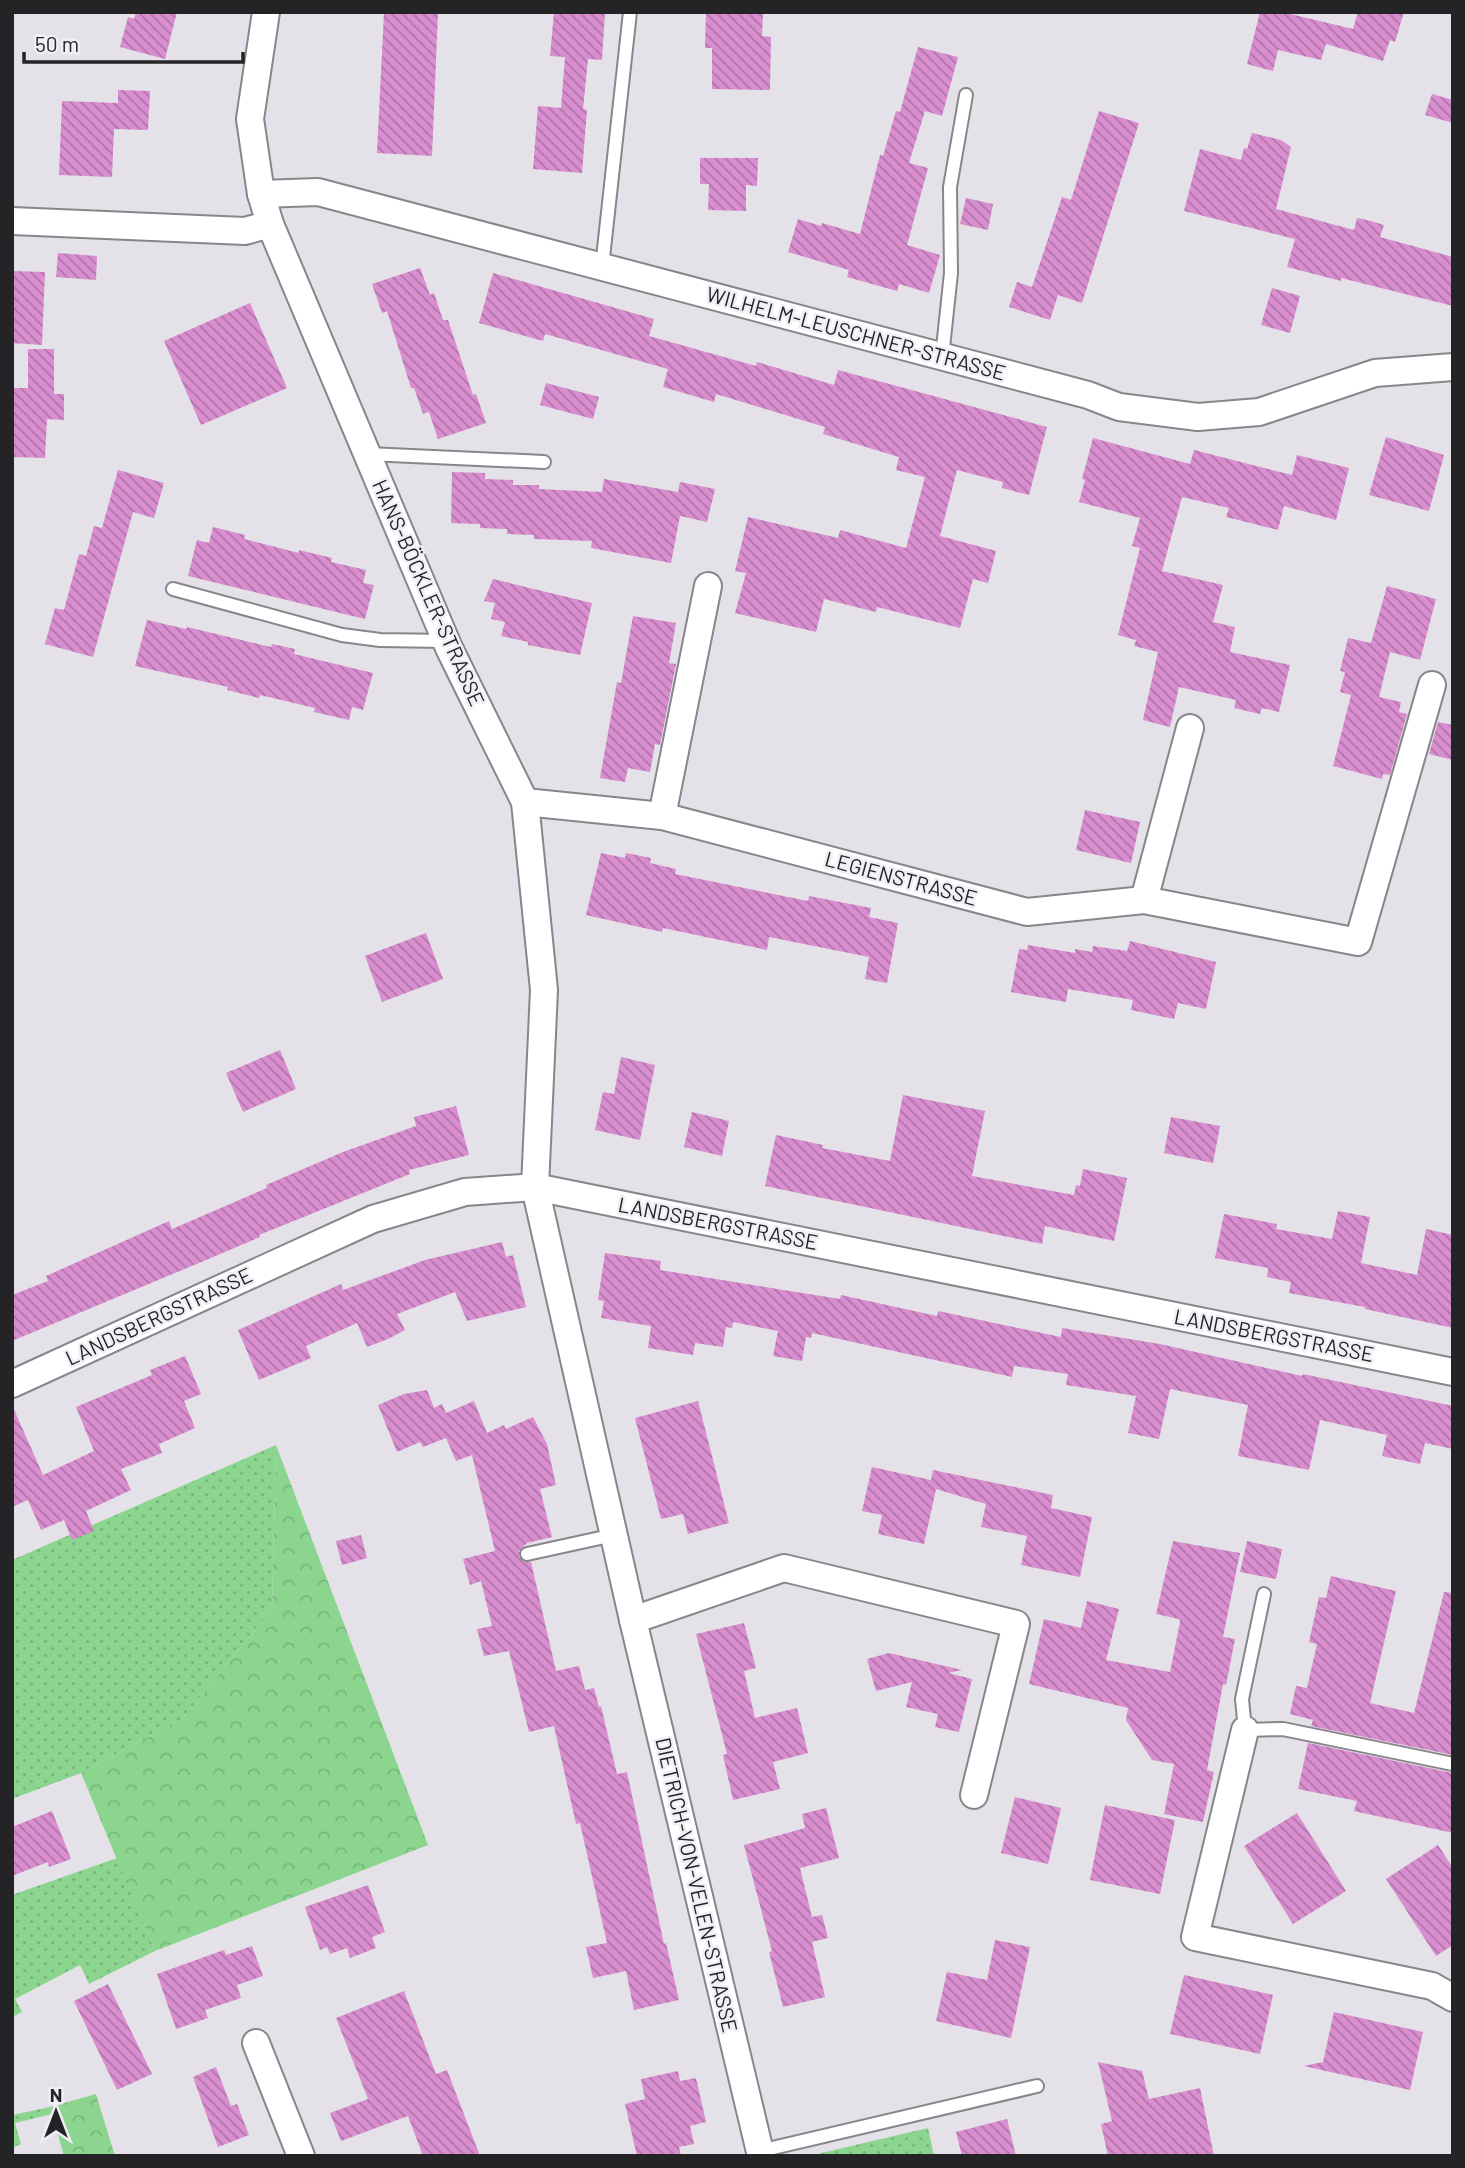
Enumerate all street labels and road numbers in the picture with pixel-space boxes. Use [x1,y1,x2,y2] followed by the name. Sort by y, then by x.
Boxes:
[704,281,1009,385] street label: WILHELM-LEUSCHNER-STRASSE
[368,475,491,710] street label: HANS-BÖCKLER-STRASSE
[823,845,980,910] street label: LEGIENSTRASSE
[616,1191,820,1254] street label: LANDSBERGSTRASSE
[61,1261,256,1370] street label: LANDSBERGSTRASSE
[1172,1303,1376,1366] street label: LANDSBERGSTRASSE
[651,1735,744,2035] street label: DIETRICH-VON-VELEN-STRASSE

